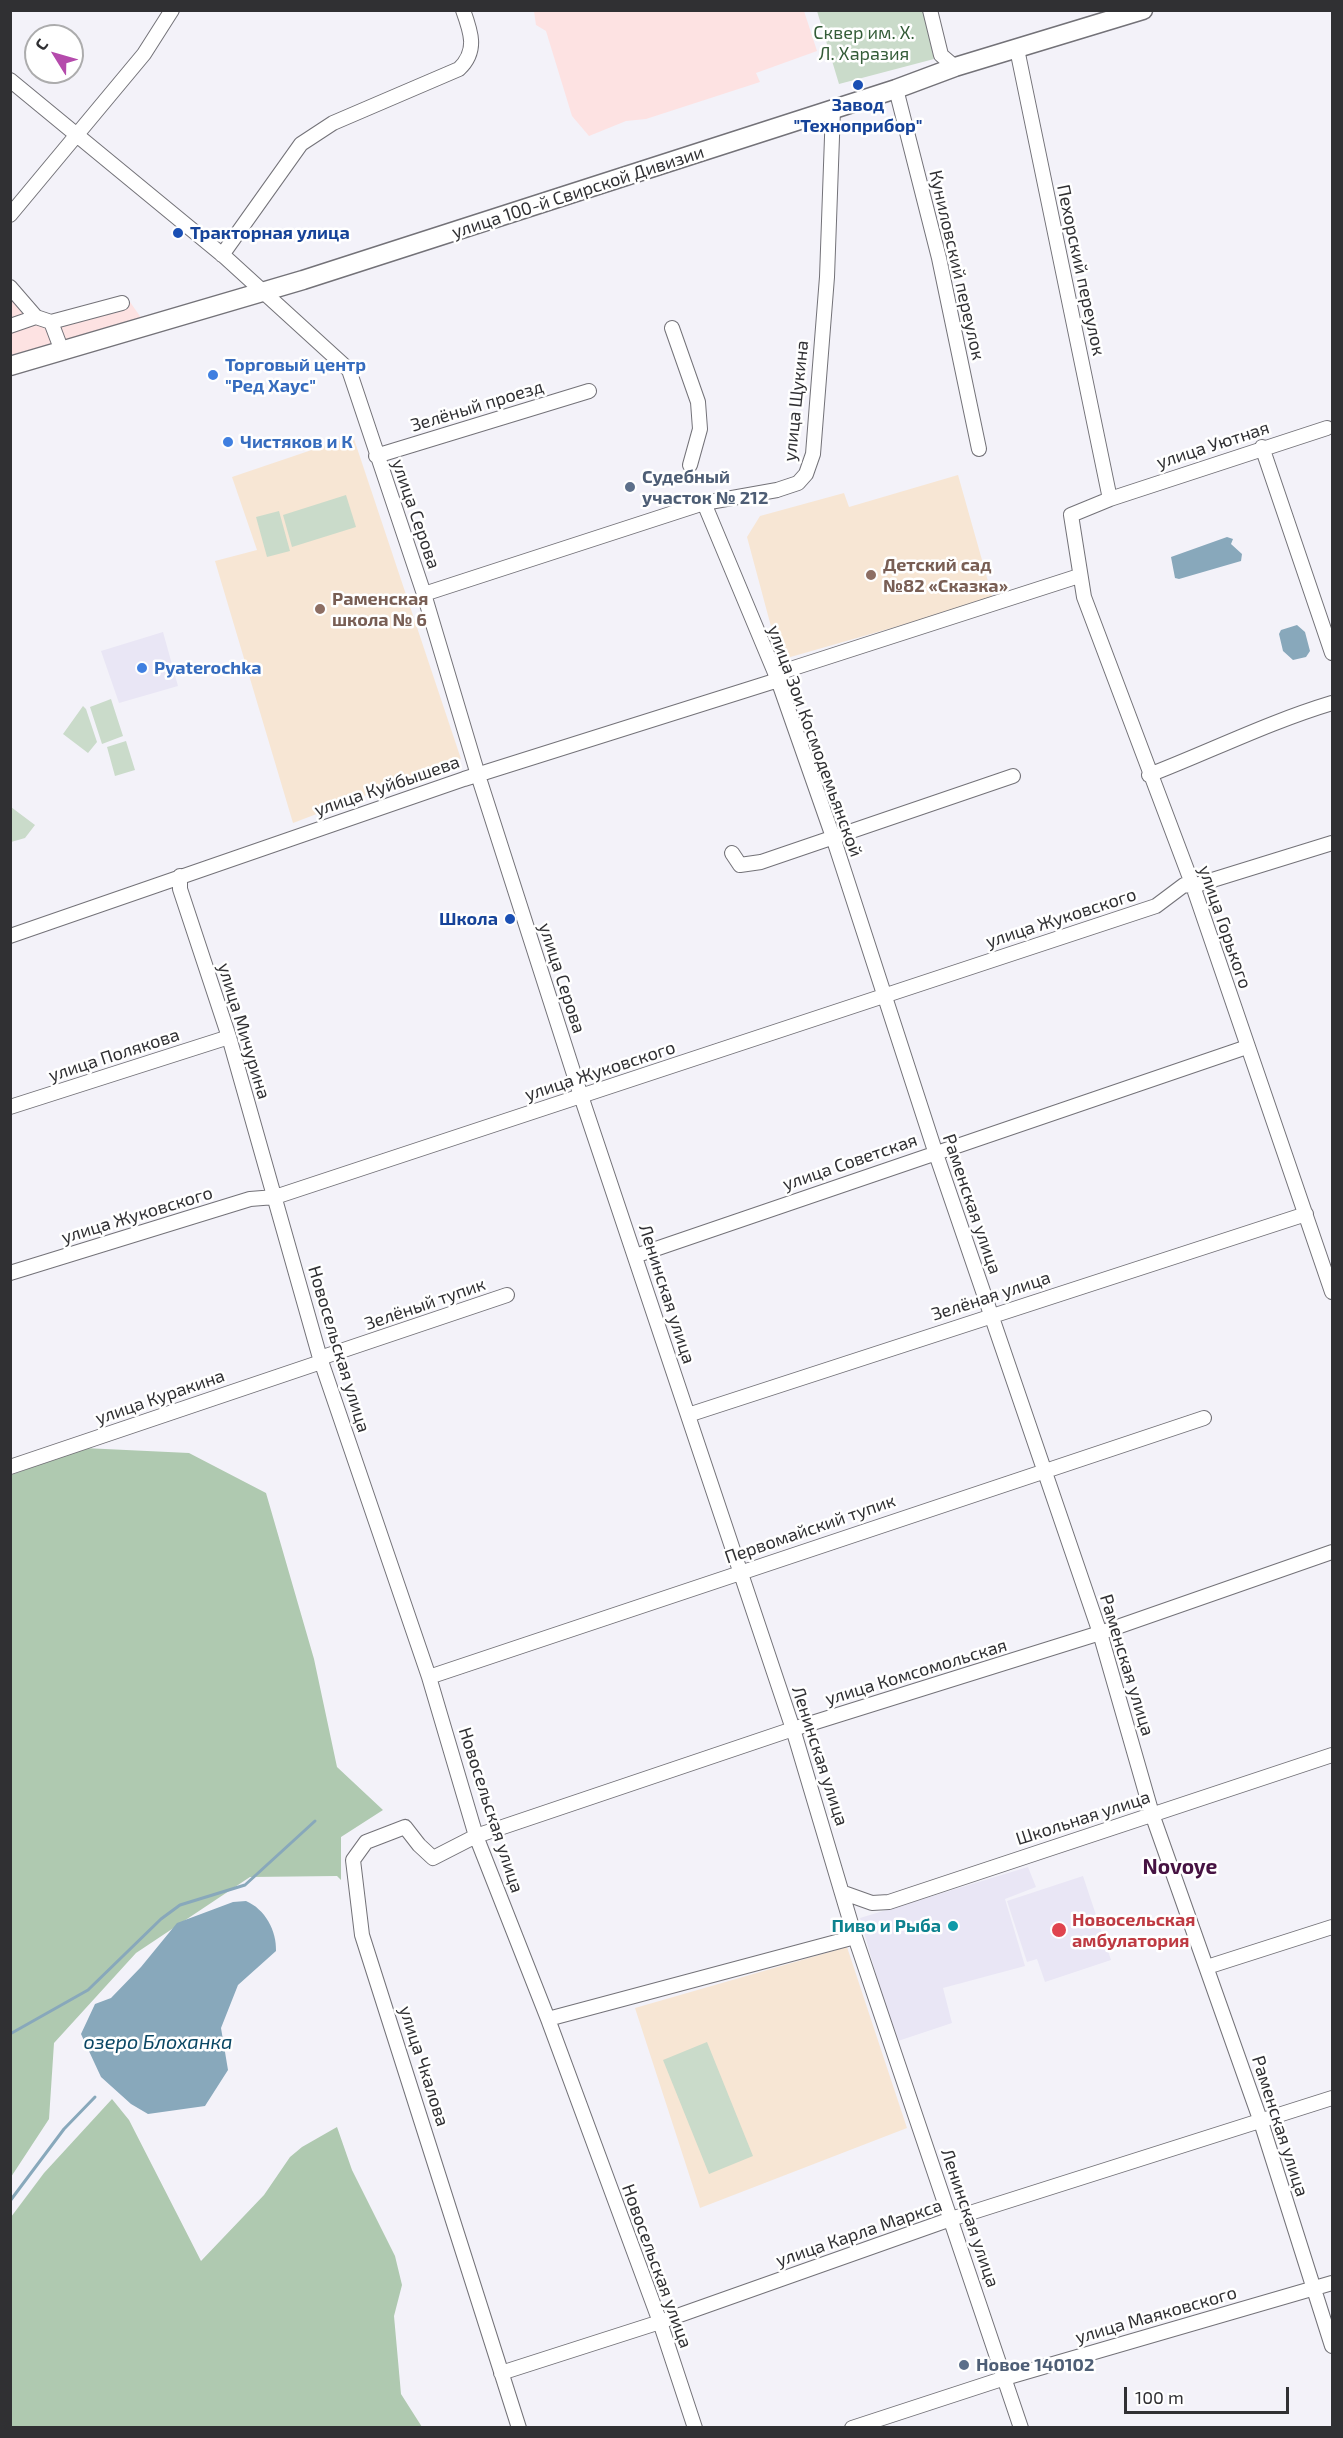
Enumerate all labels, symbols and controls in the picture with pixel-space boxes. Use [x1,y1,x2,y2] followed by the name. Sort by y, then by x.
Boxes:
[813,22,915,64] park label: Сквер им. Х. Л. Харазия
[24,24,84,84] north arrow
[30,35,51,54] text: С
[851,78,865,92] marker: Завод "Техноприбор"
[794,94,922,136] place label: Завод "Техноприбор"
[449,141,707,243] street label: улица 100-й Свирской Дивизии
[925,168,989,362] street label: Куниловский переулок
[1052,182,1110,358] street label: Пехорский переулок
[190,222,350,244] place label: Тракторная улица
[171,226,185,240] marker: Тракторная улица
[779,339,813,463] street label: улица Щукина
[225,354,366,397] place label: Торговый центр "Ред Хаус"
[206,368,220,382] marker: Торговый центр "Ред Хаус"
[408,376,546,436] street label: Зелёный проезд
[1154,417,1272,473] street label: улица Уютная
[240,431,353,453] place label: Чистяков и К
[221,435,235,449] marker: Чистяков и К
[387,456,445,572] street label: улица Серова
[642,466,768,508] place label: Судебный участок № 212
[623,480,637,494] marker: Судебный участок № 212
[883,554,1008,596] place label: Детский сад №82 «Сказка»
[864,568,878,582] marker: Детский сад №82 «Сказка»
[332,588,428,630] place label: Раменская школа № 6
[313,602,327,616] marker: Раменская школа № 6
[763,622,867,860] street label: улица Зои Космодемьянской
[154,657,261,679] place label: Pyaterochka
[135,661,149,675] marker: Pyaterochka
[311,751,463,821] street label: улица Куйбышева
[1194,862,1256,992] street label: улица Горького
[983,883,1139,953] street label: улица Жуковского
[439,908,498,930] place label: Школа
[503,912,517,926] marker: Школа
[534,920,590,1036] street label: улица Серова
[213,960,275,1102] street label: улица Мичурина
[46,1024,182,1086] street label: улица Полякова
[522,1036,678,1106] street label: улица Жуковского
[780,1129,920,1195] street label: улица Советская
[938,1131,1006,1277] street label: Раменская улица
[59,1182,215,1248] street label: улица Жуковского
[634,1221,700,1367] street label: Ленинская улица
[303,1263,375,1435] street label: Новосельская улица
[929,1267,1053,1325] street label: Зелёная улица
[362,1273,488,1335] street label: Зелёный тупик
[92,1365,228,1429] street label: улица Куракина
[722,1490,898,1568] street label: Первомайский тупик
[1095,1592,1159,1738] street label: Раменская улица
[823,1634,1009,1710] street label: улица Комсомольская
[787,1683,853,1829] street label: Ленинская улица
[454,1724,528,1896] street label: Новосельская улица
[1013,1786,1153,1850] street label: Школьная улица
[1143,1854,1217,1880] district label: Novoye
[1072,1909,1196,1952] place label: Новосельская амбулатория
[832,1915,941,1937] place label: Пиво и Рыба
[946,1919,960,1933] marker: Пиво и Рыба
[1050,1921,1068,1939] marker: Новосельская амбулатория
[394,2003,454,2129] street label: улица Чкалова
[83,2030,233,2054] water label: озеро Блоханка
[1247,2053,1313,2199] street label: Раменская улица
[936,2146,1004,2290] street label: Ленинская улица
[617,2181,697,2351] street label: Новосельская улица
[773,2194,945,2272] street label: улица Карла Маркса
[1073,2282,1239,2348] street label: улица Маяковского
[976,2354,1094,2376] place label: Новое 140102
[957,2358,971,2372] marker: Новое 140102
[1127,2375,1292,2413] scale bar
[1135,2386,1184,2408] text: 100 m

